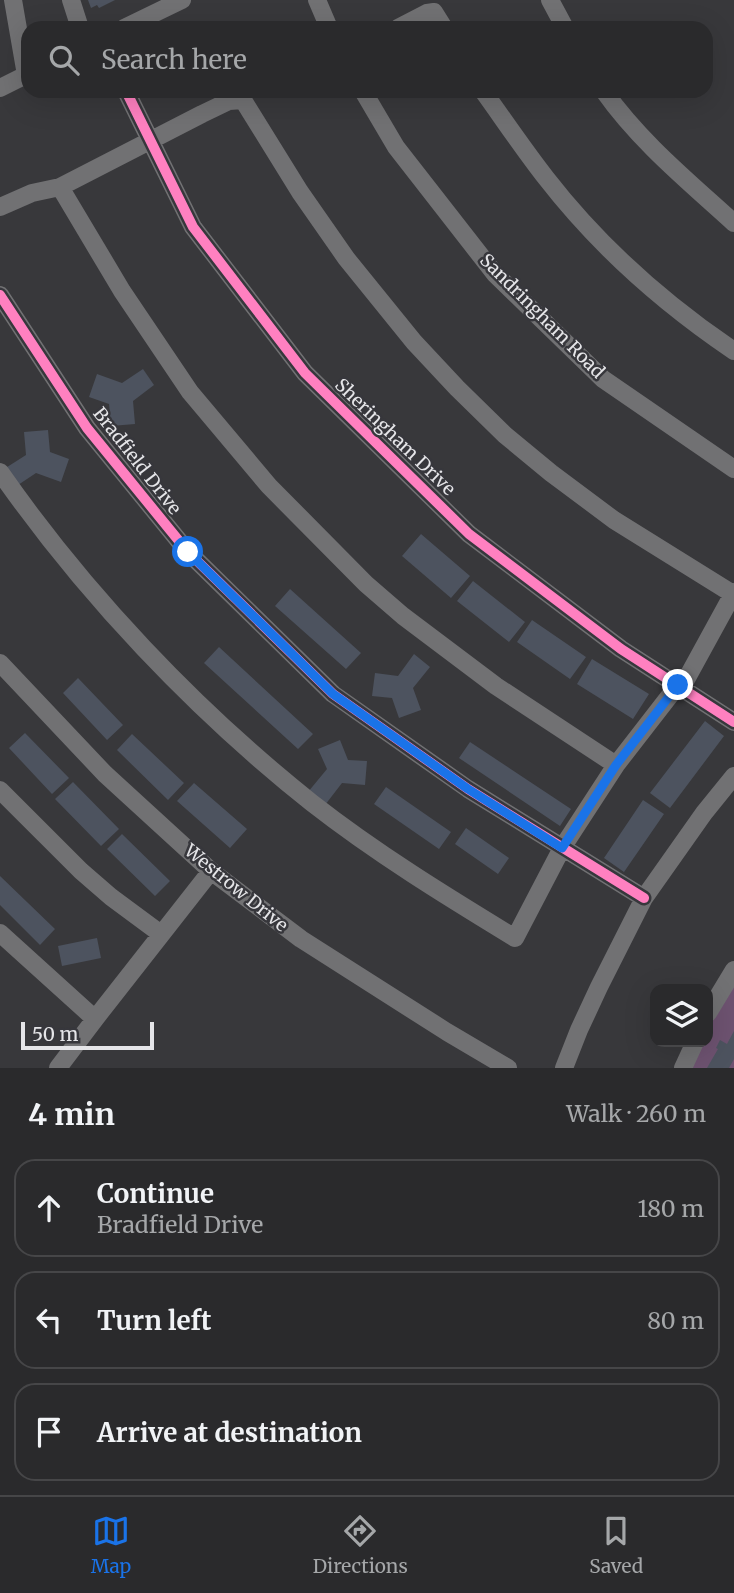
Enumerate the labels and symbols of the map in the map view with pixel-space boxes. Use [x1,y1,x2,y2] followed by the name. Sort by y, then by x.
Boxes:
[475,248,610,383] street label: Sandringham Road
[330,373,460,500] street label: Sheringham Drive
[88,402,186,519] street label: Bradfield Drive
[172,536,203,567] route start
[662,669,693,700] route end
[179,838,293,936] street label: Westrow Drive
[21,1019,154,1051] scale bar

